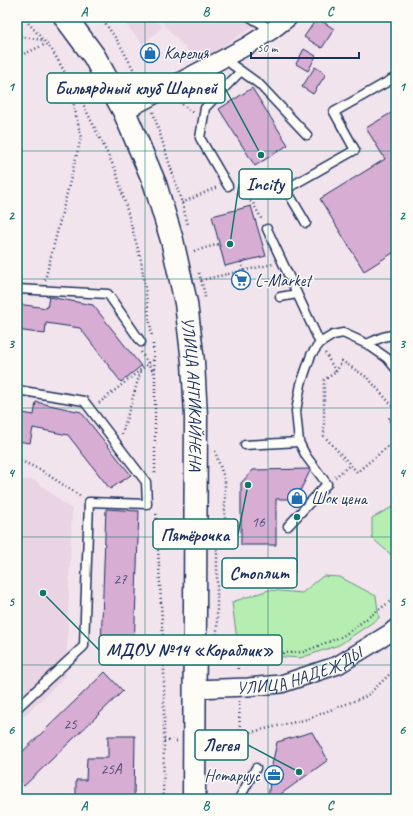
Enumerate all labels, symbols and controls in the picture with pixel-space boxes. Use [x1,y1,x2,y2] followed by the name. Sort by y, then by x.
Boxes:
[81,4,89,20] text: A
[203,4,211,20] text: B
[327,4,335,20] text: C
[251,34,359,60] scale bar
[257,40,279,56] text: 50 m
[139,42,161,64] shop icon: Карелия
[164,43,209,64] place label: Карелия
[47,73,225,103] callout: Бильярдный клуб Шарпей
[55,77,219,99] text: Бильярдный клуб Шарпей
[8,79,16,95] text: 1
[399,79,407,95] text: 1
[239,169,292,199] callout: Incity
[246,173,286,195] text: Incity
[8,208,15,224] text: 2
[399,208,406,224] text: 2
[230,269,252,291] supermarket icon: L-Market
[255,270,313,291] place label: L-Market
[177,316,207,472] street label: УЛИЦА АНТИКАЙНЕНА
[8,336,15,352] text: 3
[399,336,406,352] text: 3
[8,465,16,481] text: 4
[399,465,407,481] text: 4
[286,487,308,509] shop icon: Шок цена
[311,488,369,509] place label: Шок цена
[251,513,266,532] house number: 16
[153,519,238,549] callout: Пятёрочка
[161,524,231,546] text: Пятёрочка
[222,558,297,588] callout: Стоплит
[230,562,290,584] text: Стоплит
[113,570,128,589] house number: 27
[8,594,15,610] text: 5
[399,594,406,610] text: 5
[99,635,282,665] callout: МДОУ №14 «Кораблик»
[106,639,274,661] text: МДОУ №14 «Кораблик»
[236,641,368,698] street label: УЛИЦА НАДЕЖДЫ
[63,715,78,734] house number: 25
[8,722,15,738] text: 6
[399,722,406,738] text: 6
[195,730,248,760] callout: Легея
[203,734,240,756] text: Легея
[100,760,123,779] house number: 25А
[263,764,285,786] office icon: Нотариус
[204,765,261,786] place label: Нотариус
[81,798,89,814] text: A
[203,798,211,814] text: B
[327,798,335,814] text: C

